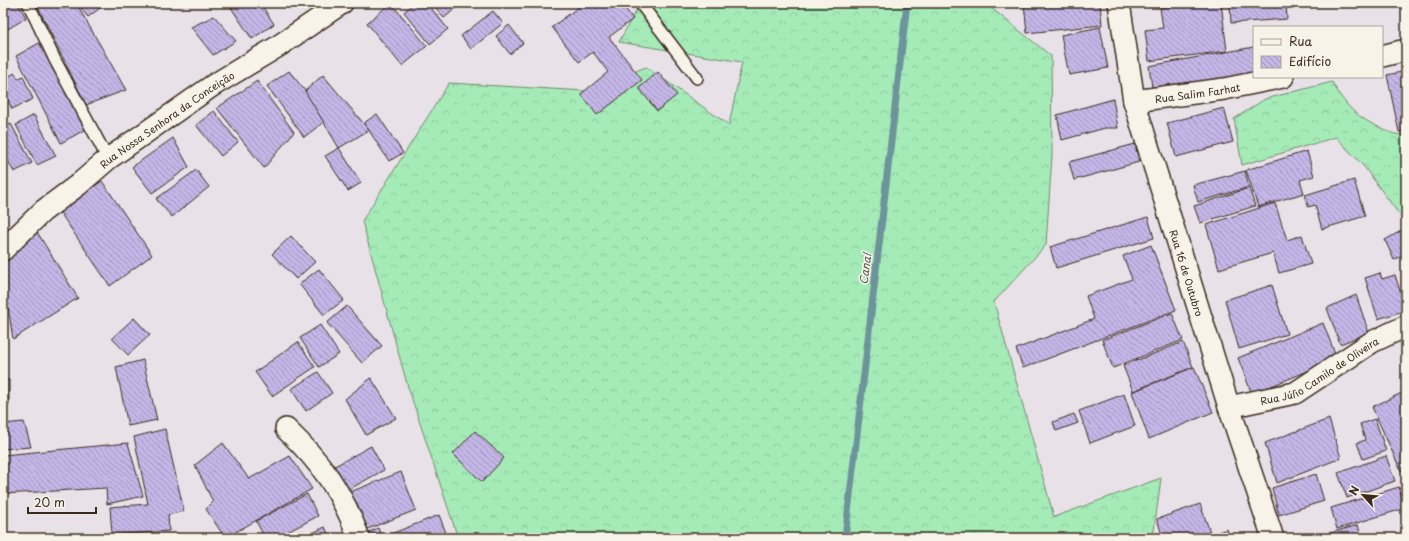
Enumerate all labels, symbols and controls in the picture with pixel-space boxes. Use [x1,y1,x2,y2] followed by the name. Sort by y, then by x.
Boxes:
[1253,26,1383,78] legend
[1289,32,1313,50] text: Rua
[1289,52,1331,70] text: Edifício
[96,67,237,171] street label: Rua Nossa Senhora da Conceição
[1154,78,1241,106] street label: Rua Salim Farhat
[1167,228,1208,318] street label: Rua 16 de Outubro
[855,250,876,286] water label: Canal
[1259,332,1381,408] street label: Rua Júlio Camilo de Oliveira
[1343,475,1383,515] north arrow
[1344,482,1363,498] text: N
[28,489,96,515] scale bar
[34,493,65,511] text: 20 m

